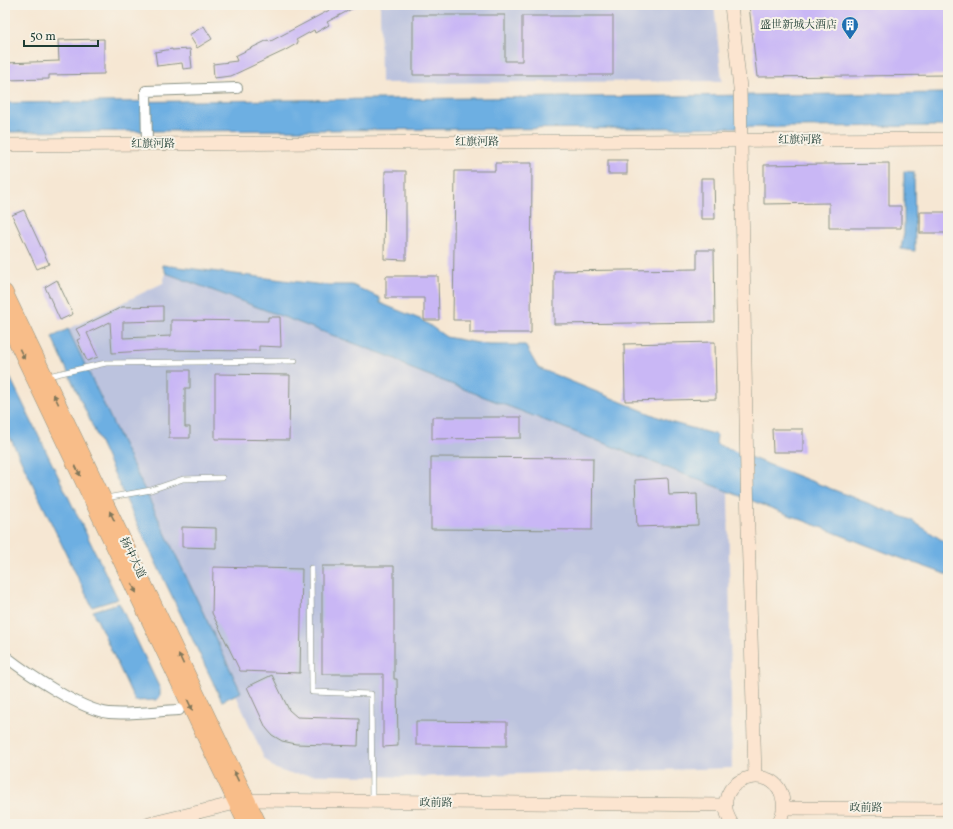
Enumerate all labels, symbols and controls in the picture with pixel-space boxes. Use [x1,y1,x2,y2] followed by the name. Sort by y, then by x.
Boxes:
[840,15,860,40] building icon: 盛世新城大酒店
[760,18,837,33] place label: 盛世新城大酒店
[24,22,98,48] scale bar
[30,29,56,45] text: 50 m
[778,133,822,148] street label: 红旗河路
[455,135,499,150] street label: 红旗河路
[131,137,175,152] street label: 红旗河路
[19,348,25,359] one-way arrow
[53,393,59,405] one-way arrow
[75,465,81,477] one-way arrow
[109,511,115,522] one-way arrow
[116,535,148,581] street label: 扬中大道
[131,582,137,594] one-way arrow
[178,653,184,664] one-way arrow
[187,700,193,711] one-way arrow
[233,770,239,782] one-way arrow
[420,796,453,811] street label: 政前路
[850,801,883,816] street label: 政前路

